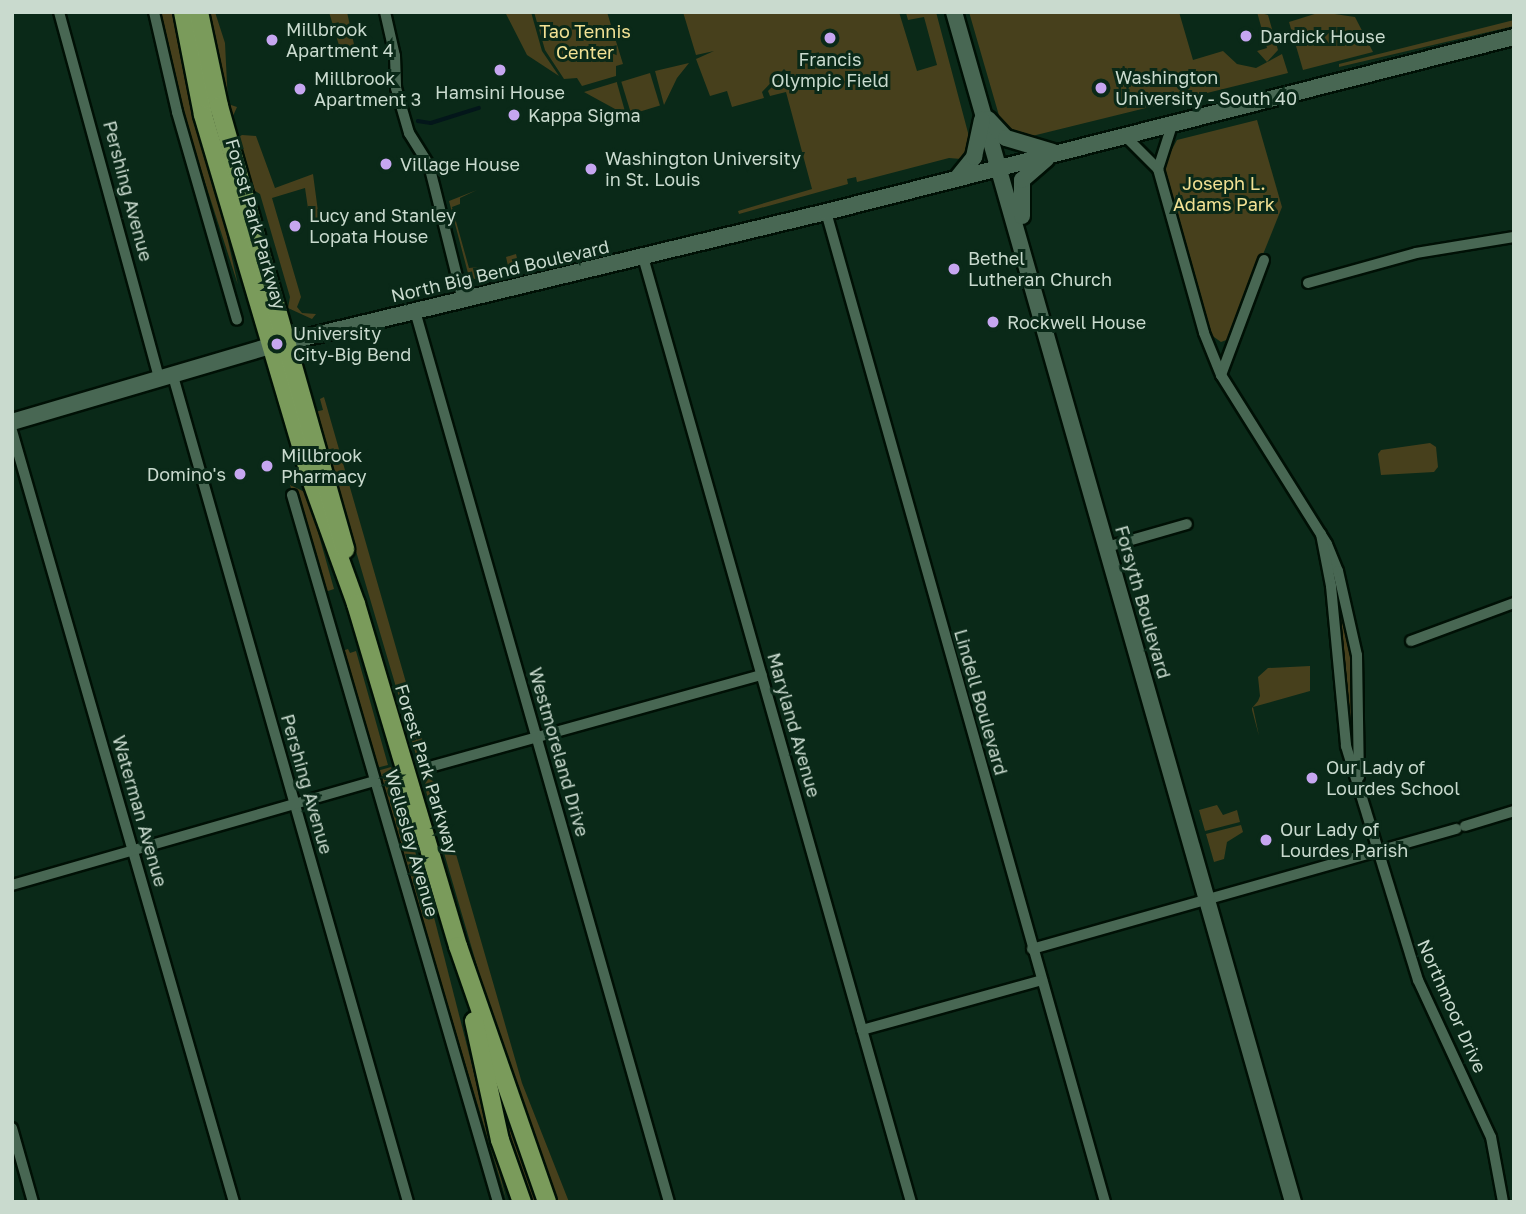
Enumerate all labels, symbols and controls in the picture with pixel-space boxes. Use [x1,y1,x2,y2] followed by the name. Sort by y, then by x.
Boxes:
[286,19,394,61] place label: Millbrook Apartment 4
[539,21,631,64] park label: Tao Tennis Center
[1260,25,1385,47] place label: Dardick House
[1238,28,1254,44] marker: Dardick House
[822,30,838,46] marker: Francis Olympic Field
[264,32,280,48] marker: Millbrook Apartment 4
[771,49,889,92] place label: Francis Olympic Field
[492,62,508,78] marker: Hamsini House
[1115,67,1297,110] place label: Washington University - South 40
[314,68,421,110] place label: Millbrook Apartment 3
[1093,80,1109,96] marker: Washington University - South 40
[292,81,308,97] marker: Millbrook Apartment 3
[435,81,565,103] place label: Hamsini House
[528,104,641,126] place label: Kappa Sigma
[506,107,522,123] marker: Kappa Sigma
[99,118,157,264] street label: Pershing Avenue
[221,136,291,312] street label: Forest Park Parkway
[605,148,801,190] place label: Washington University in St. Louis
[400,153,520,175] place label: Village House
[378,156,394,172] marker: Village House
[583,161,599,177] marker: Washington University in St. Louis
[1173,173,1275,216] park label: Joseph L. Adams Park
[309,205,456,248] place label: Lucy and Stanley Lopata House
[287,218,303,234] marker: Lucy and Stanley Lopata House
[389,235,611,307] street label: North Big Bend Boulevard
[968,248,1112,290] place label: Bethel Lutheran Church
[946,261,962,277] marker: Bethel Lutheran Church
[1007,311,1146,333] place label: Rockwell House
[985,314,1001,330] marker: Rockwell House
[293,323,411,366] place label: University City-Big Bend
[267,334,287,354] marker: University City-Big Bend
[281,445,367,488] place label: Millbrook Pharmacy
[259,458,275,474] marker: Millbrook Pharmacy
[147,463,226,485] place label: Domino's
[232,466,248,482] marker: Domino's
[1111,523,1175,681] street label: Forsyth Boulevard
[950,627,1012,777] street label: Lindell Boulevard
[763,650,825,800] street label: Maryland Avenue
[525,665,593,839] street label: Westmoreland Drive
[391,681,463,857] street label: Forest Park Parkway
[277,711,337,857] street label: Pershing Avenue
[108,733,172,889] street label: Waterman Avenue
[1326,757,1460,800] place label: Our Lady of Lourdes School
[381,767,443,919] street label: Wellesley Avenue
[1304,770,1320,786] marker: Our Lady of Lourdes School
[1280,819,1408,862] place label: Our Lady of Lourdes Parish
[1258,832,1274,848] marker: Our Lady of Lourdes Parish
[1413,936,1491,1076] street label: Northmoor Drive

